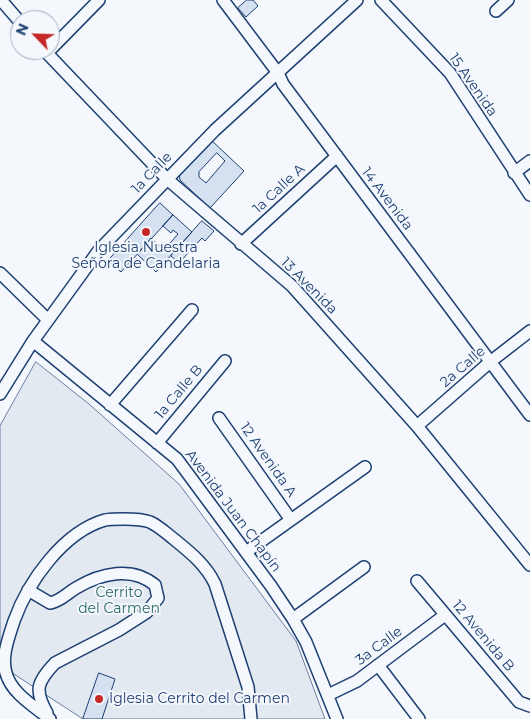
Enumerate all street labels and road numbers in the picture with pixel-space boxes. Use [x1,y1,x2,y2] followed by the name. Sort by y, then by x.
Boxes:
[445,50,501,120] street label: 15 Avenida
[128,149,176,197] street label: 1a Calle
[250,161,308,217] street label: 1a Calle A
[358,164,416,234] street label: 14 Avenida
[277,254,341,318] street label: 13 Avenida
[437,343,489,391] street label: 2a Calle
[152,362,206,422] street label: 1a Calle B
[236,420,300,500] street label: 12 Avenida A
[182,447,284,575] street label: Avenida Juan Chapín
[448,597,518,675] street label: 12 Avenida B
[352,623,406,669] street label: 3a Calle

